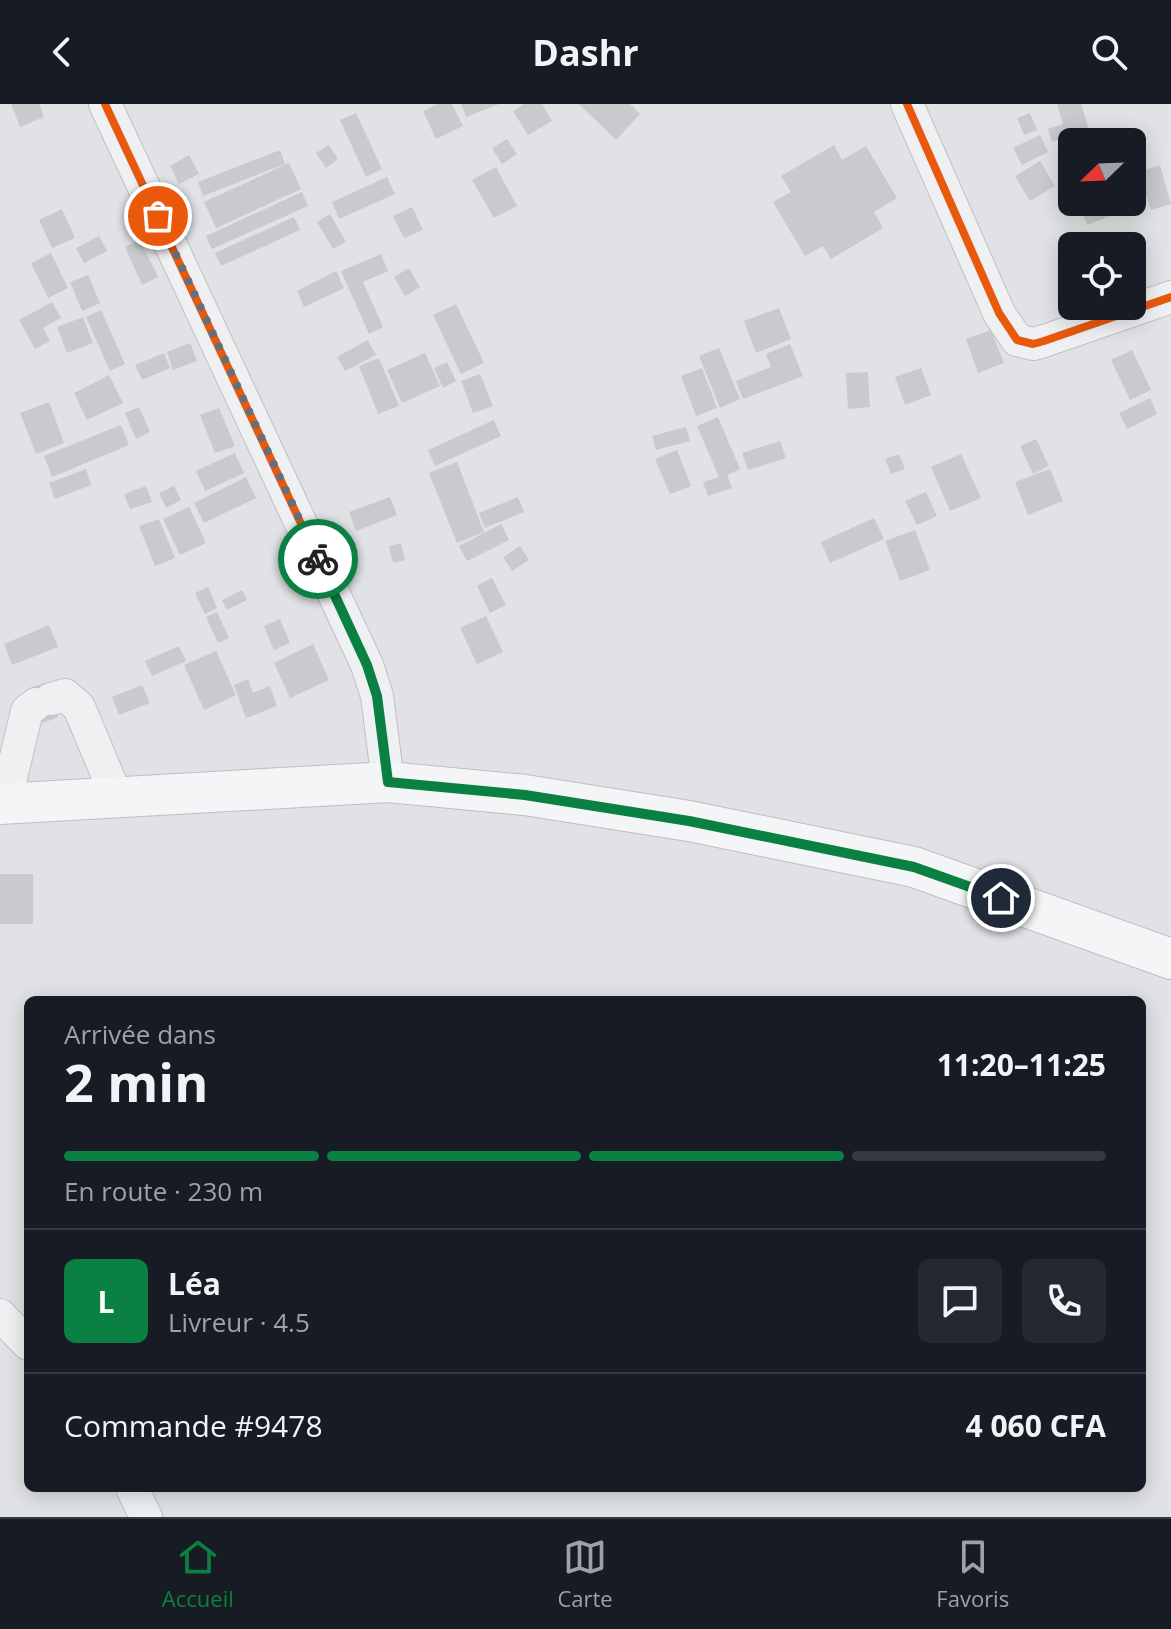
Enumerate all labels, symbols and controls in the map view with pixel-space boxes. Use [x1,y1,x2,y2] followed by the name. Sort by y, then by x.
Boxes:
[532,28,639,77] text: Dashr
[40,30,84,74] icon: back
[1087,30,1131,74] icon: search
[1058,128,1146,216] north arrow
[1058,128,1146,320] map controls
[124,182,192,250] pin
[136,194,180,238] icon: bag
[1058,232,1146,320] button: locate
[278,519,358,599] courier
[296,537,340,581] icon: bike
[967,864,1035,932] pin
[979,876,1023,920] icon: home
[64,1016,216,1052] text: Arrivée dans
[937,1044,1106,1085] text: 11:20–11:25
[64,1046,208,1117] text: 2 min
[64,1173,263,1209] text: En route · 230 m
[918,1259,1002,1343] button: chat
[1022,1259,1106,1343] button: phone
[168,1263,221,1304] text: Léa
[98,1281,114,1322] text: L
[168,1304,310,1340] text: Livreur · 4.5
[64,1405,323,1446] text: Commande #9478
[966,1405,1106,1446] text: 4 060 CFA
[162,1535,234,1613] tab: Accueil
[557,1535,613,1613] tab: Carte
[936,1535,1009,1613] tab: Favoris

